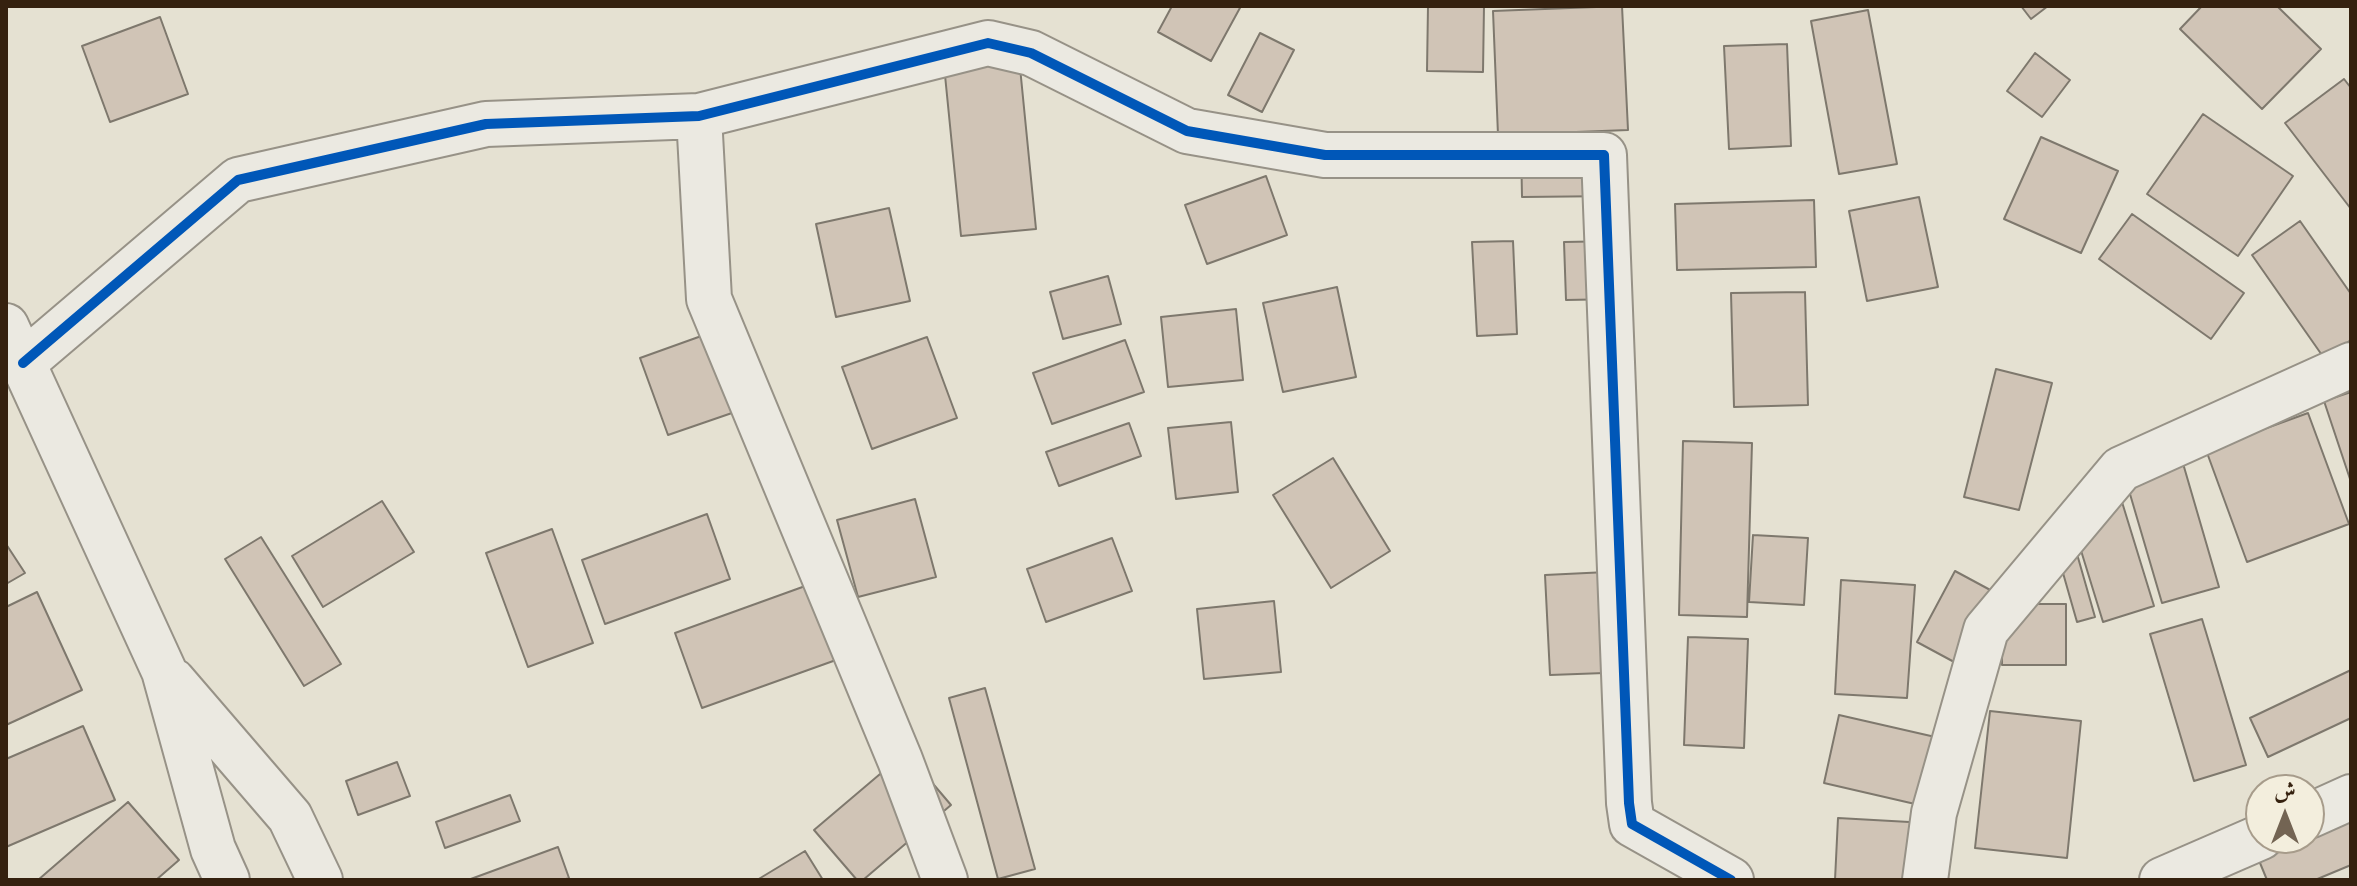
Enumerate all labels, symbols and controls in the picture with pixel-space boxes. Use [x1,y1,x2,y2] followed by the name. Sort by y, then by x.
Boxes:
[2245,774,2325,854] north arrow
[2274,778,2296,805] text: ش

